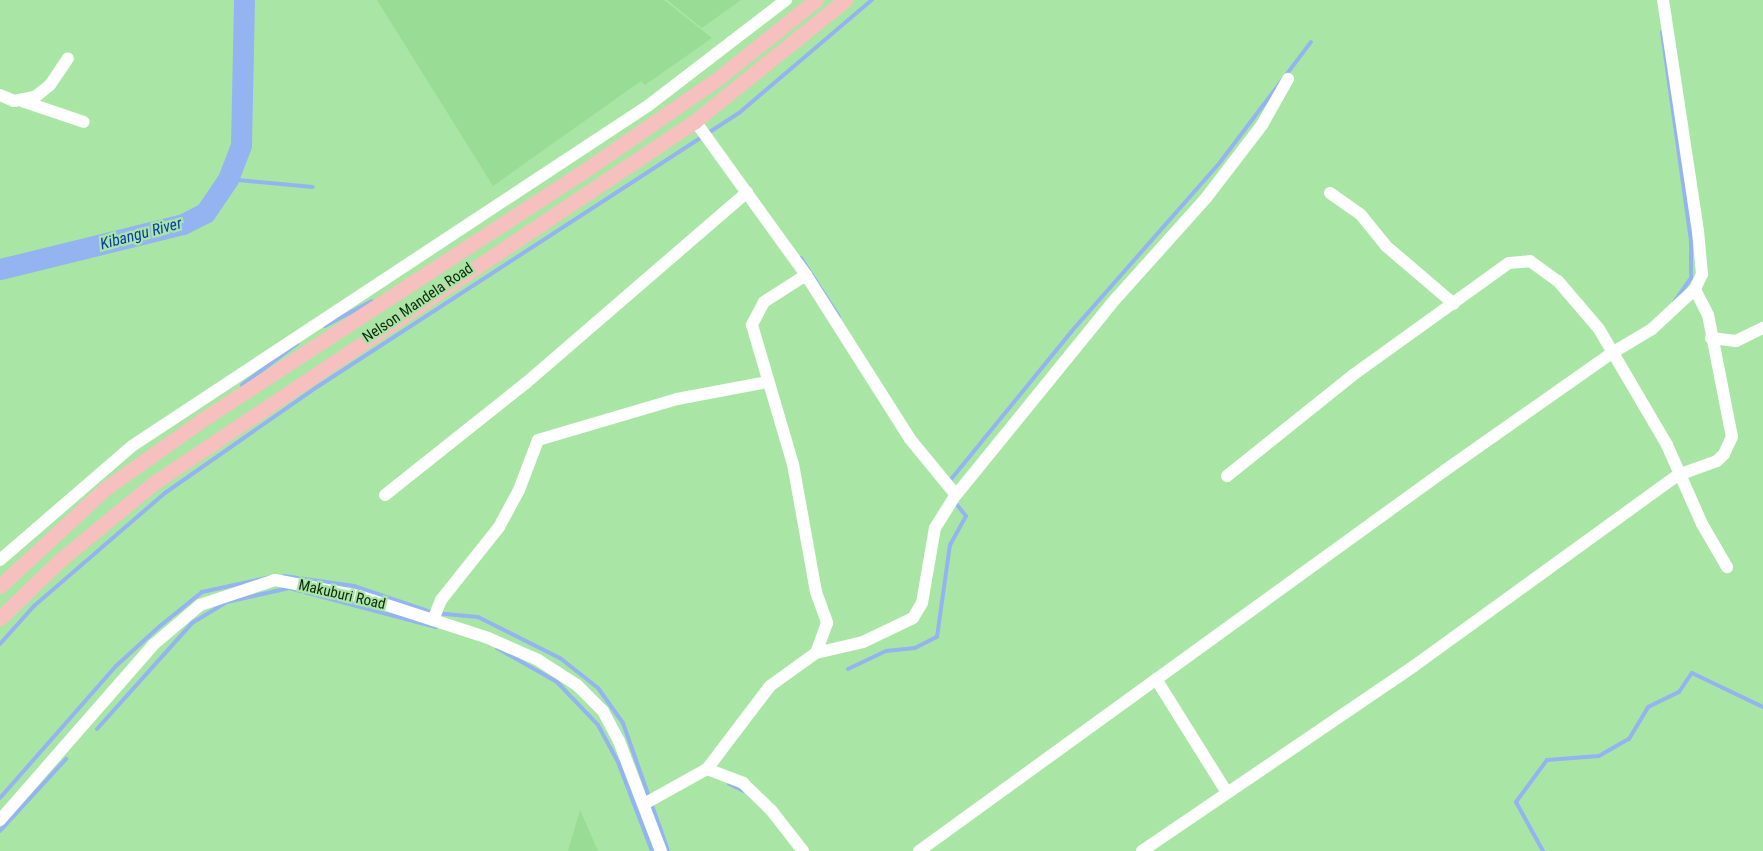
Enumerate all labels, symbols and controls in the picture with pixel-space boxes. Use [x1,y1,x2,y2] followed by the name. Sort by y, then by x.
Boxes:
[98,214,184,254] water label: Kibangu River
[359,259,477,347] street label: Nelson Mandela Road
[297,576,387,614] street label: Makuburi Road

